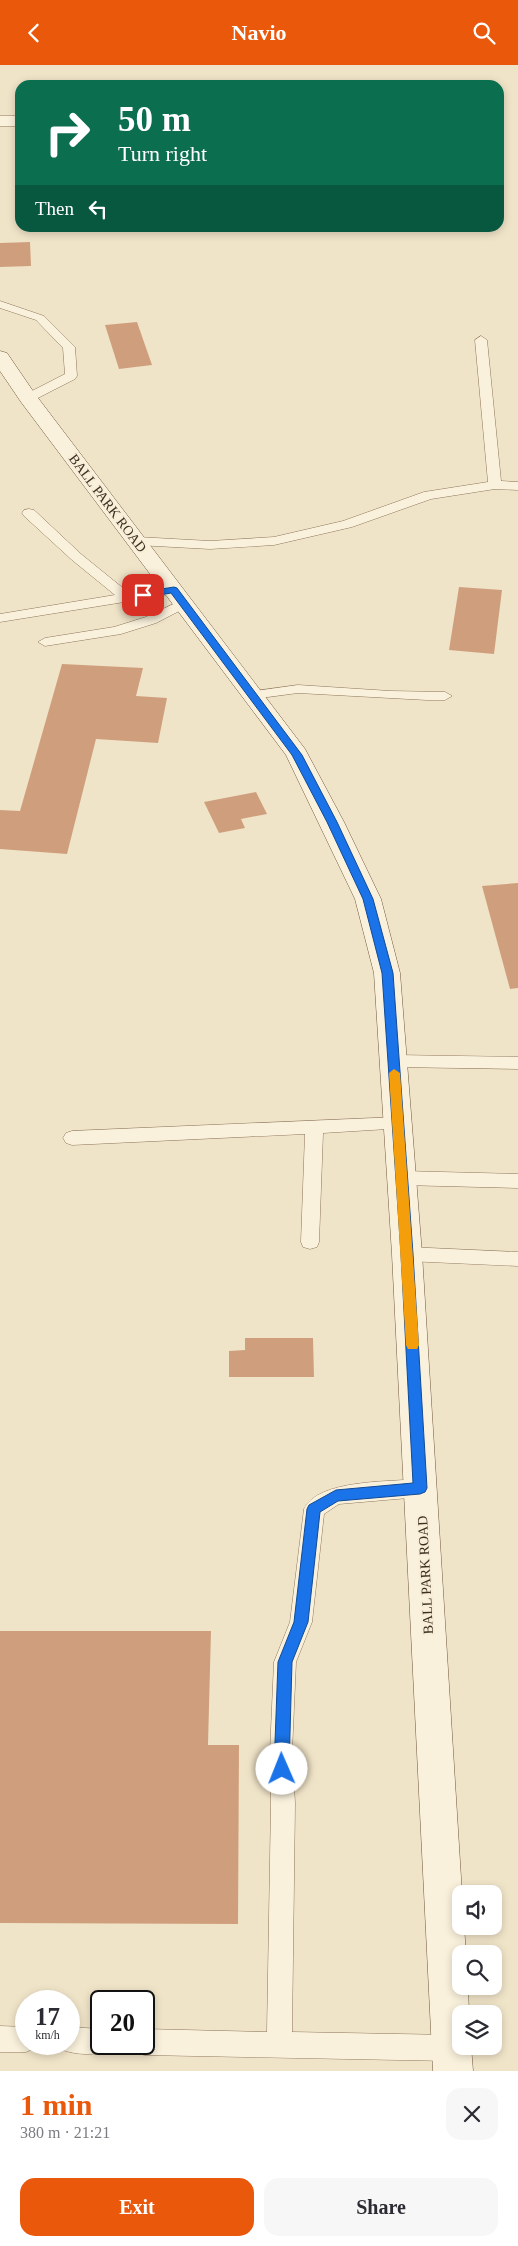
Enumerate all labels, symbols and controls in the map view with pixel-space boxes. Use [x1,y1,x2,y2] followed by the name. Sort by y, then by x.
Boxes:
[20,19,48,47] icon: back
[470,19,498,47] icon: search
[232,20,287,45] text: Navio
[35,100,100,165] icon: right
[118,100,191,139] text: 50 m
[118,141,207,166] text: Turn right
[84,195,112,223] icon: left
[35,198,74,219] text: Then
[66,451,149,555] street label: BALL PARK ROAD
[122,574,164,616] pin
[129,581,157,609] icon: arrive
[415,1515,436,1635] street label: BALL PARK ROAD
[255,1742,307,1794] position arrow
[452,1885,502,2055] map controls
[452,1885,502,1935] button: sound
[452,1945,502,1995] button: search
[90,1990,155,2055] speed limit sign: 20
[35,2003,60,2030] text: 17
[452,2005,502,2055] button: layers
[35,2028,60,2042] text: km/h
[20,2088,93,2121] text: 1 min
[446,2088,498,2140] button: close
[20,2124,110,2141] text: 380 m · 21:21
[20,2178,254,2236] button: Exit
[264,2178,498,2236] button: Share

